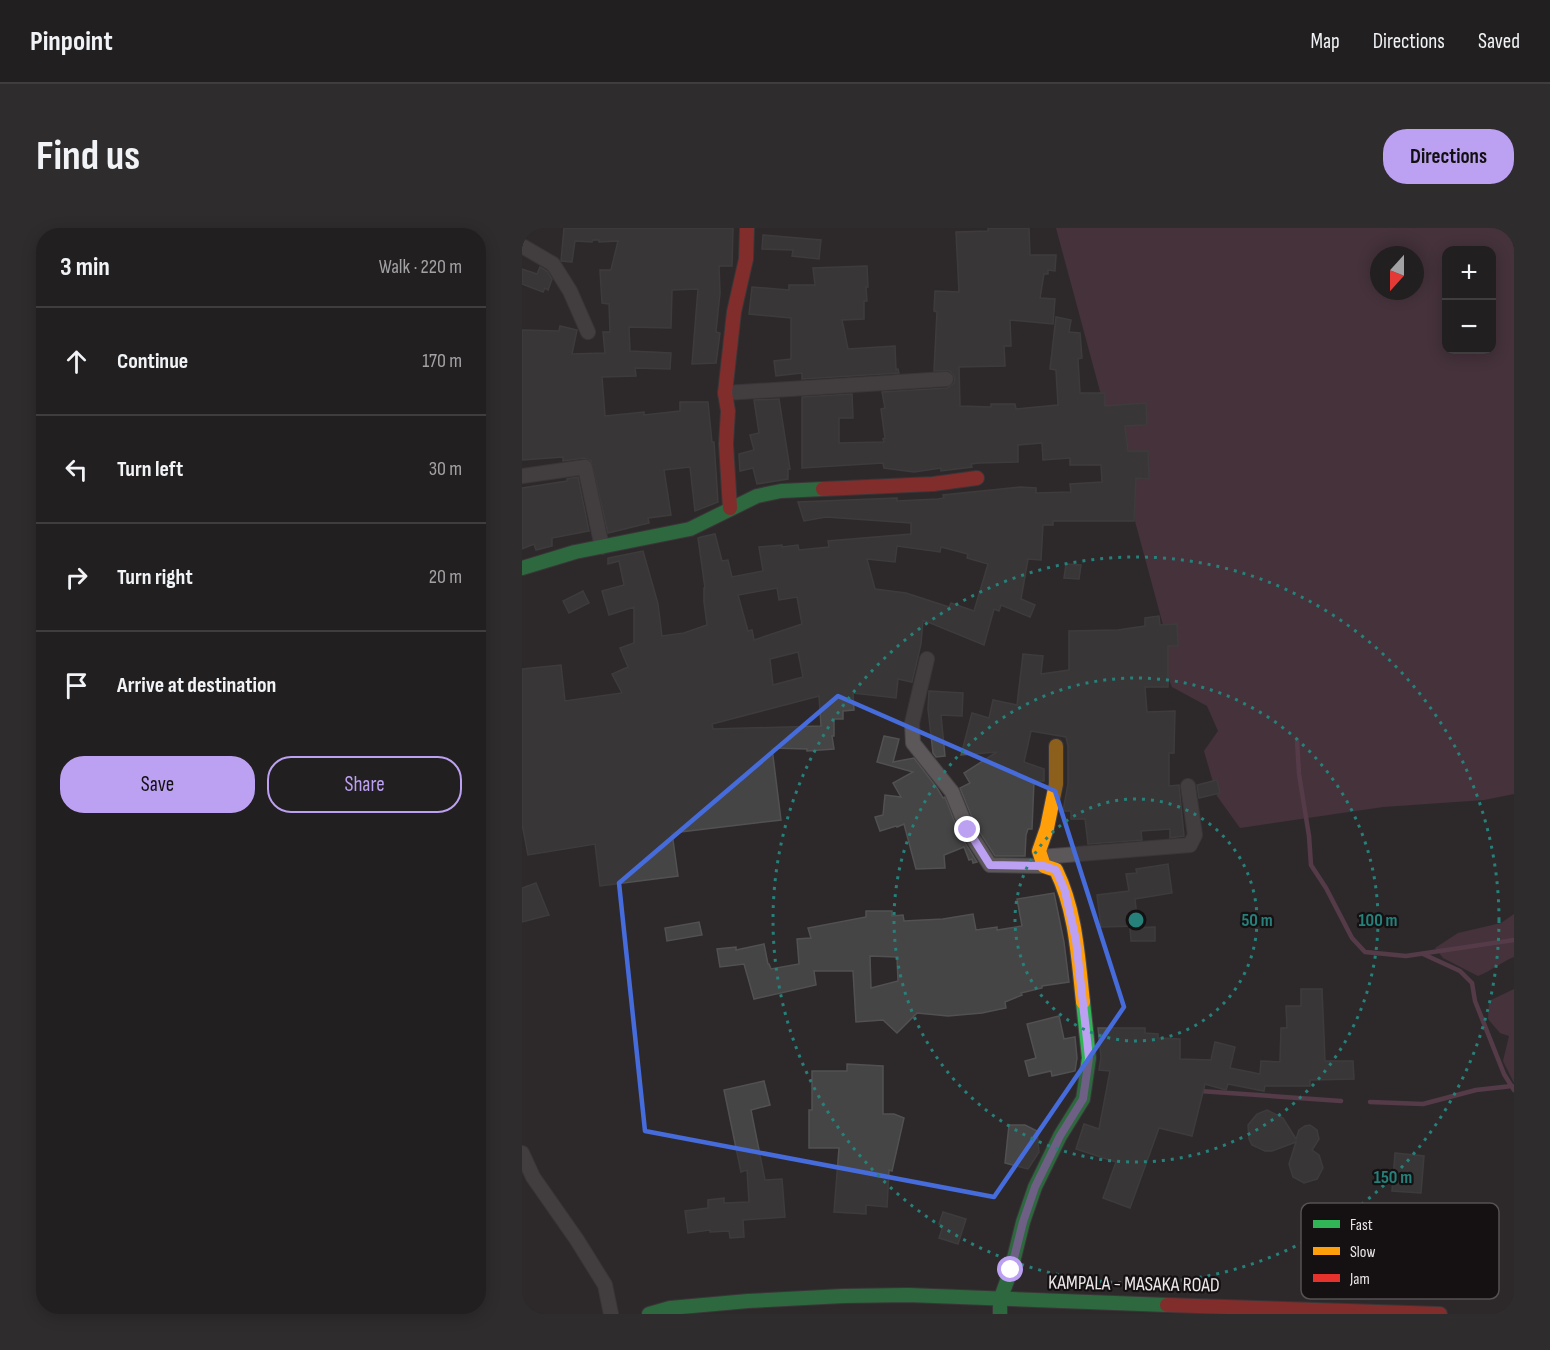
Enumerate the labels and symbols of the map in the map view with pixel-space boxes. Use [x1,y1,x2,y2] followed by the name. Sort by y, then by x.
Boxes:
[1370,246,1424,300] north arrow
[954,816,980,842] route end
[1126,910,1146,930] centre of rings
[1241,910,1273,931] text: 50 m
[1359,910,1398,931] text: 100 m
[1374,1167,1412,1188] text: 150 m
[1301,1203,1499,1299] legend
[1350,1216,1373,1235] text: Fast
[1350,1243,1375,1262] text: Slow
[997,1256,1023,1282] route start
[1349,1270,1370,1289] text: Jam
[1048,1271,1220,1297] street label: KAMPALA - MASAKA ROAD

